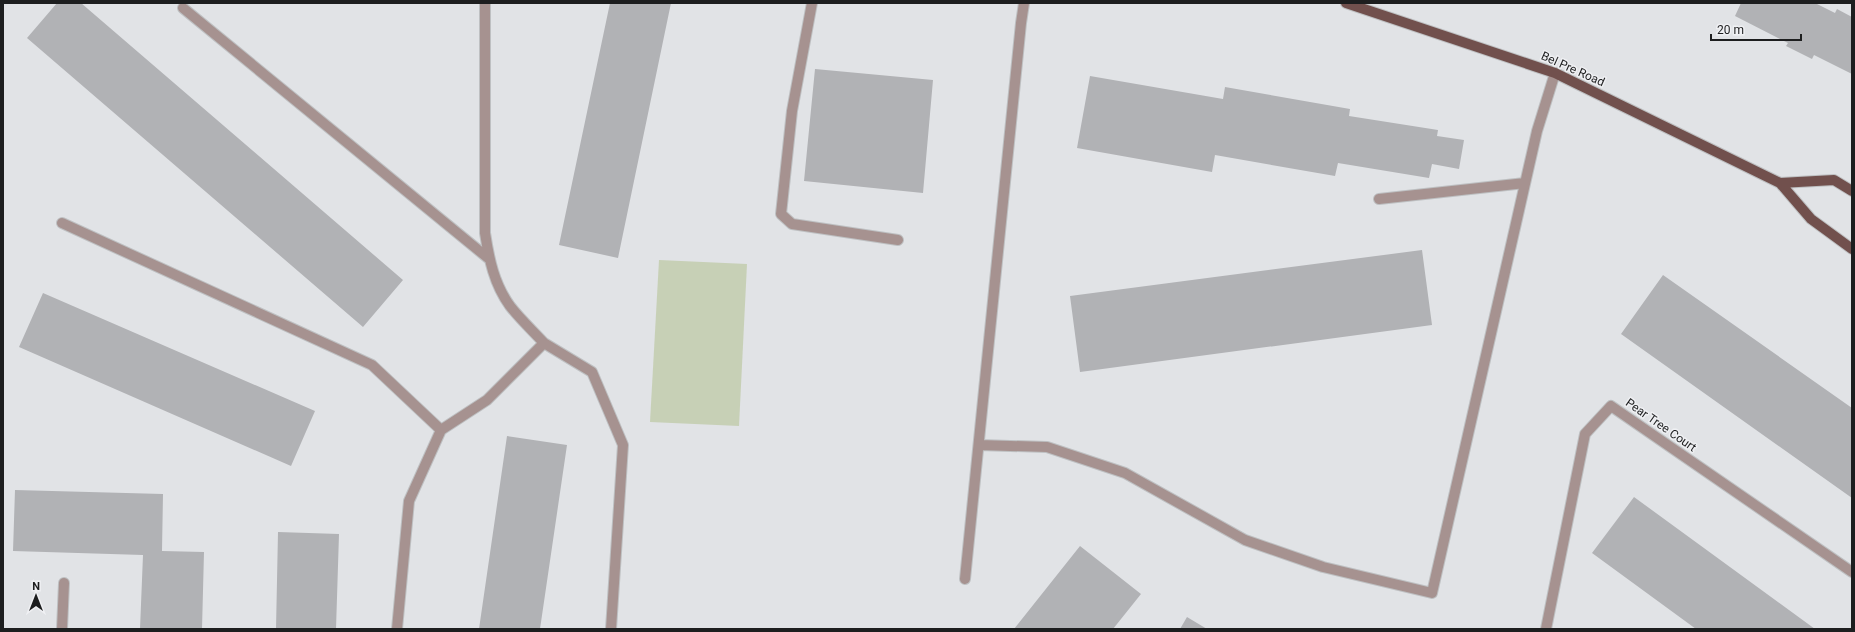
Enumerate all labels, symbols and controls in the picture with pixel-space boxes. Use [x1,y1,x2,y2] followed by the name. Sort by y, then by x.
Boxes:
[1711,16,1801,42] scale bar
[1717,23,1744,37] text: 20 m
[1539,49,1607,89] street label: Bel Pre Road
[1623,395,1699,455] street label: Pear Tree Court
[16,576,56,616] north arrow
[32,580,40,593] text: N

